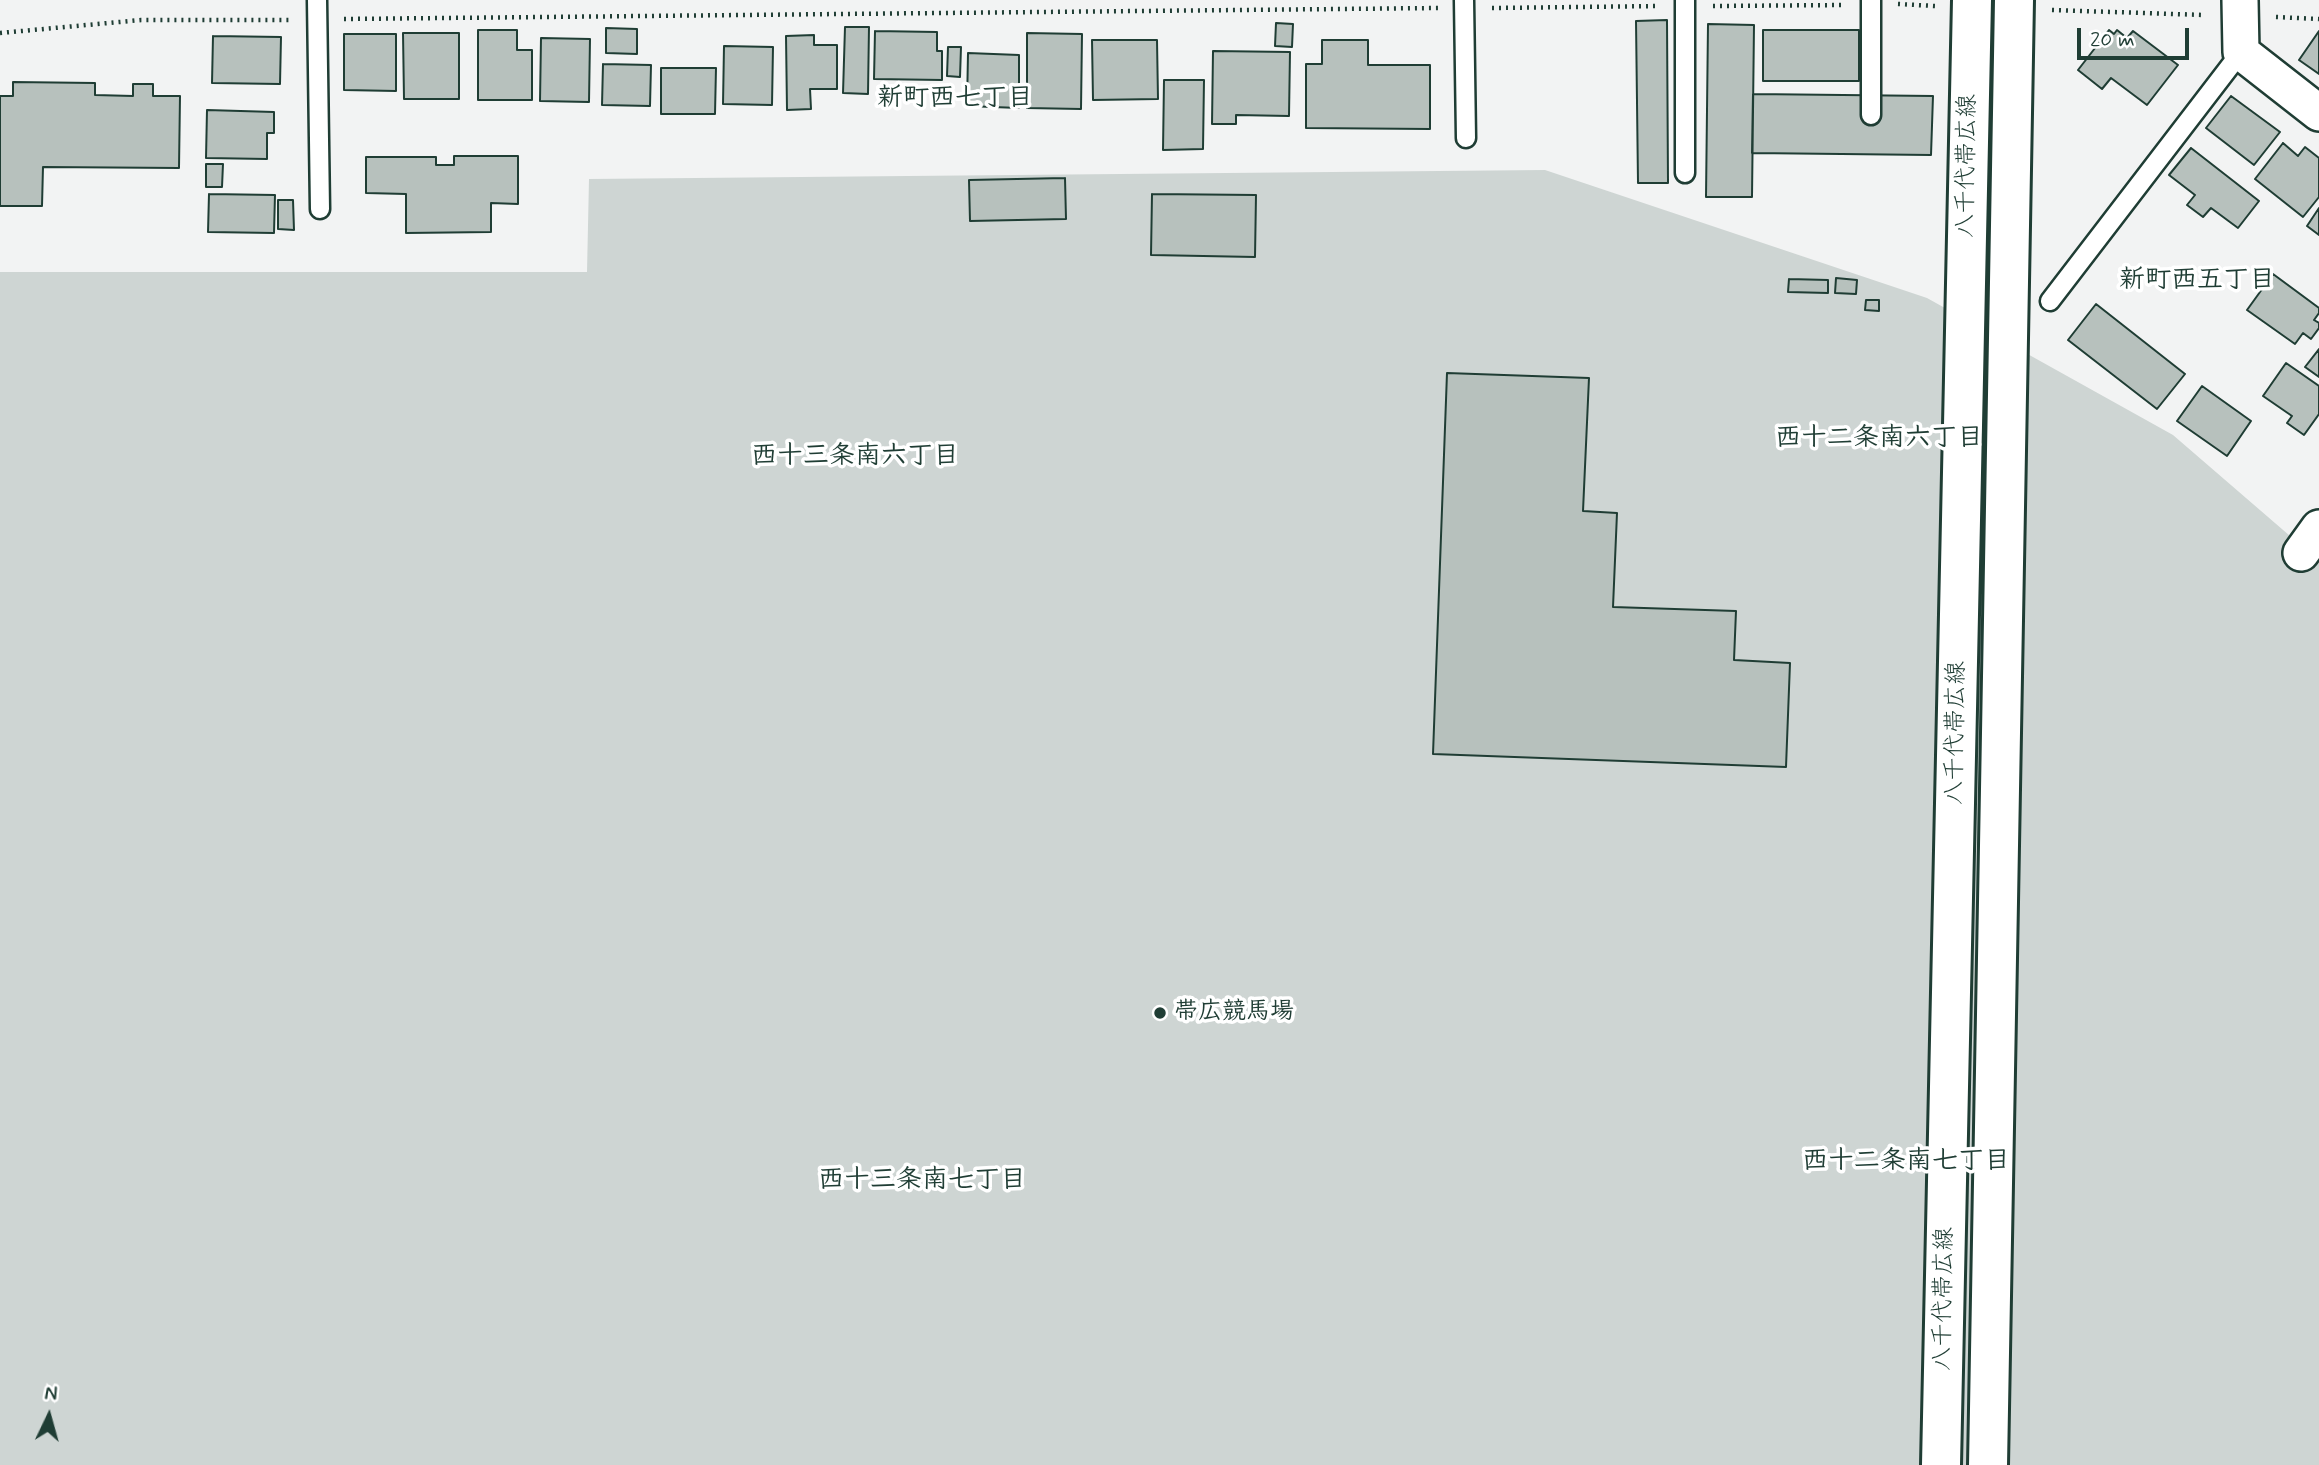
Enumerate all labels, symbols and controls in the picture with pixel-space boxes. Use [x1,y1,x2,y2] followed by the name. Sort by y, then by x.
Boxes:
[2081,14,2193,58] scale bar
[2090,26,2135,54] text: 20 m
[877,84,1033,116] district label: 新町西七丁目
[1952,94,1984,238] street label: 八千代帯広線
[2119,266,2275,298] district label: 新町西五丁目
[1775,424,1983,456] district label: 西十二条南六丁目
[751,442,959,474] district label: 西十三条南六丁目
[1941,661,1973,805] street label: 八千代帯広線
[1174,999,1294,1027] place label: 帯広競馬場
[1152,1005,1168,1021] marker: 帯広競馬場
[1802,1147,2010,1179] district label: 西十二条南七丁目
[818,1166,1026,1198] district label: 西十三条南七丁目
[1929,1227,1961,1371] street label: 八千代帯広線
[14,1381,84,1451] north arrow
[43,1382,58,1408] text: N

